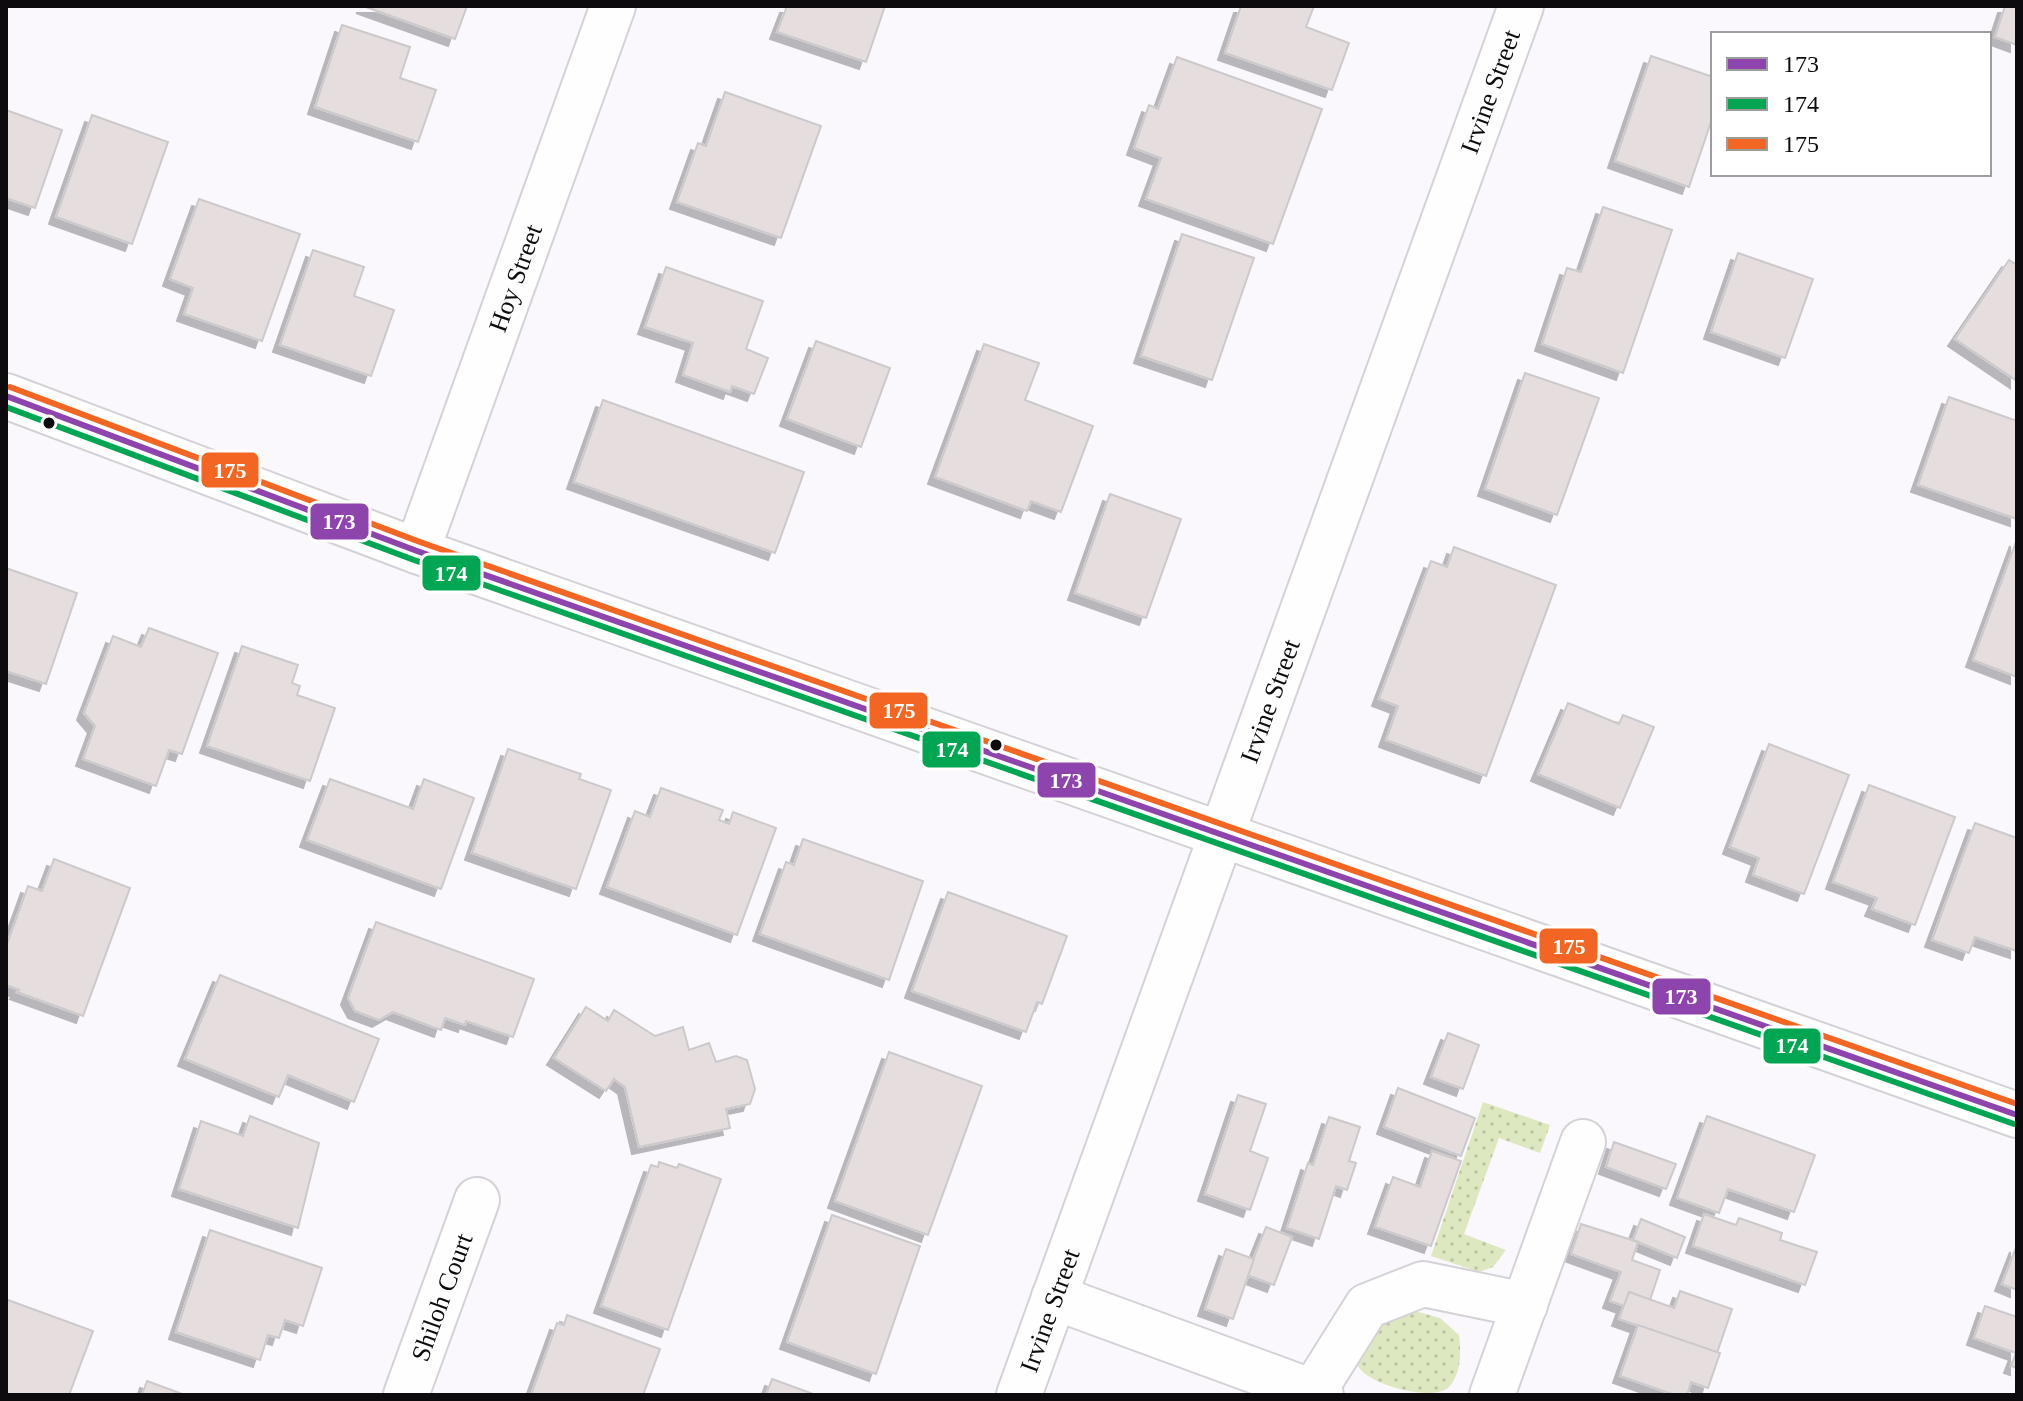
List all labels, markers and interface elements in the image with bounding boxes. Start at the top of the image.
street label: Irvine Street [1454,25,1526,157]
legend [1711,32,1991,176]
text: 173 [1783,51,1819,77]
text: 174 [1783,91,1819,117]
text: 175 [1783,131,1819,157]
street label: Hoy Street [483,220,548,336]
unlabelled marker [41,415,57,431]
line badge: 175 [200,451,260,489]
text: 175 [214,458,247,483]
line badge: 173 [309,502,370,541]
text: 173 [323,509,356,534]
line badge: 174 [421,554,482,592]
text: 174 [435,561,468,586]
street label: Irvine Street [1234,634,1306,767]
line badge: 175 [868,691,929,730]
text: 175 [883,698,916,723]
line badge: 174 [921,730,982,769]
text: 174 [936,737,969,762]
unlabelled marker [988,737,1004,753]
line badge: 173 [1036,761,1097,799]
text: 173 [1050,768,1083,793]
line badge: 175 [1538,927,1599,965]
text: 175 [1553,934,1586,959]
line badge: 173 [1651,977,1712,1016]
text: 173 [1665,984,1698,1009]
line badge: 174 [1762,1027,1822,1065]
text: 174 [1776,1033,1809,1058]
street label: Shiloh Court [405,1229,478,1365]
street label: Irvine Street [1014,1244,1085,1376]

